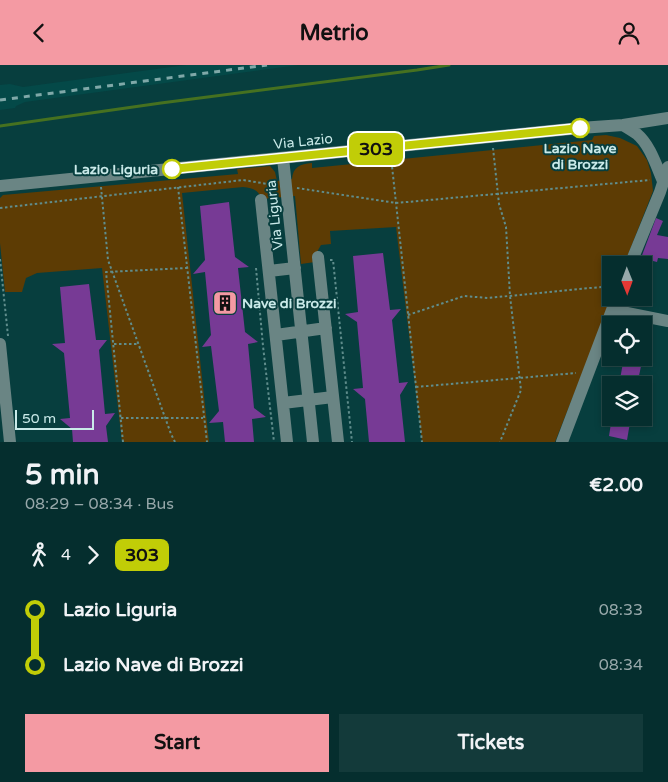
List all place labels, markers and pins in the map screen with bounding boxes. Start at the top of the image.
marker: Lazio Nave di Brozzi [570,118,590,138]
place label: Lazio Nave di Brozzi [544,140,616,173]
marker: Lazio Liguria [162,159,182,179]
place label: Lazio Liguria [74,161,158,178]
building icon: Nave di Brozzi [212,290,238,316]
place label: Nave di Brozzi [242,295,337,312]

